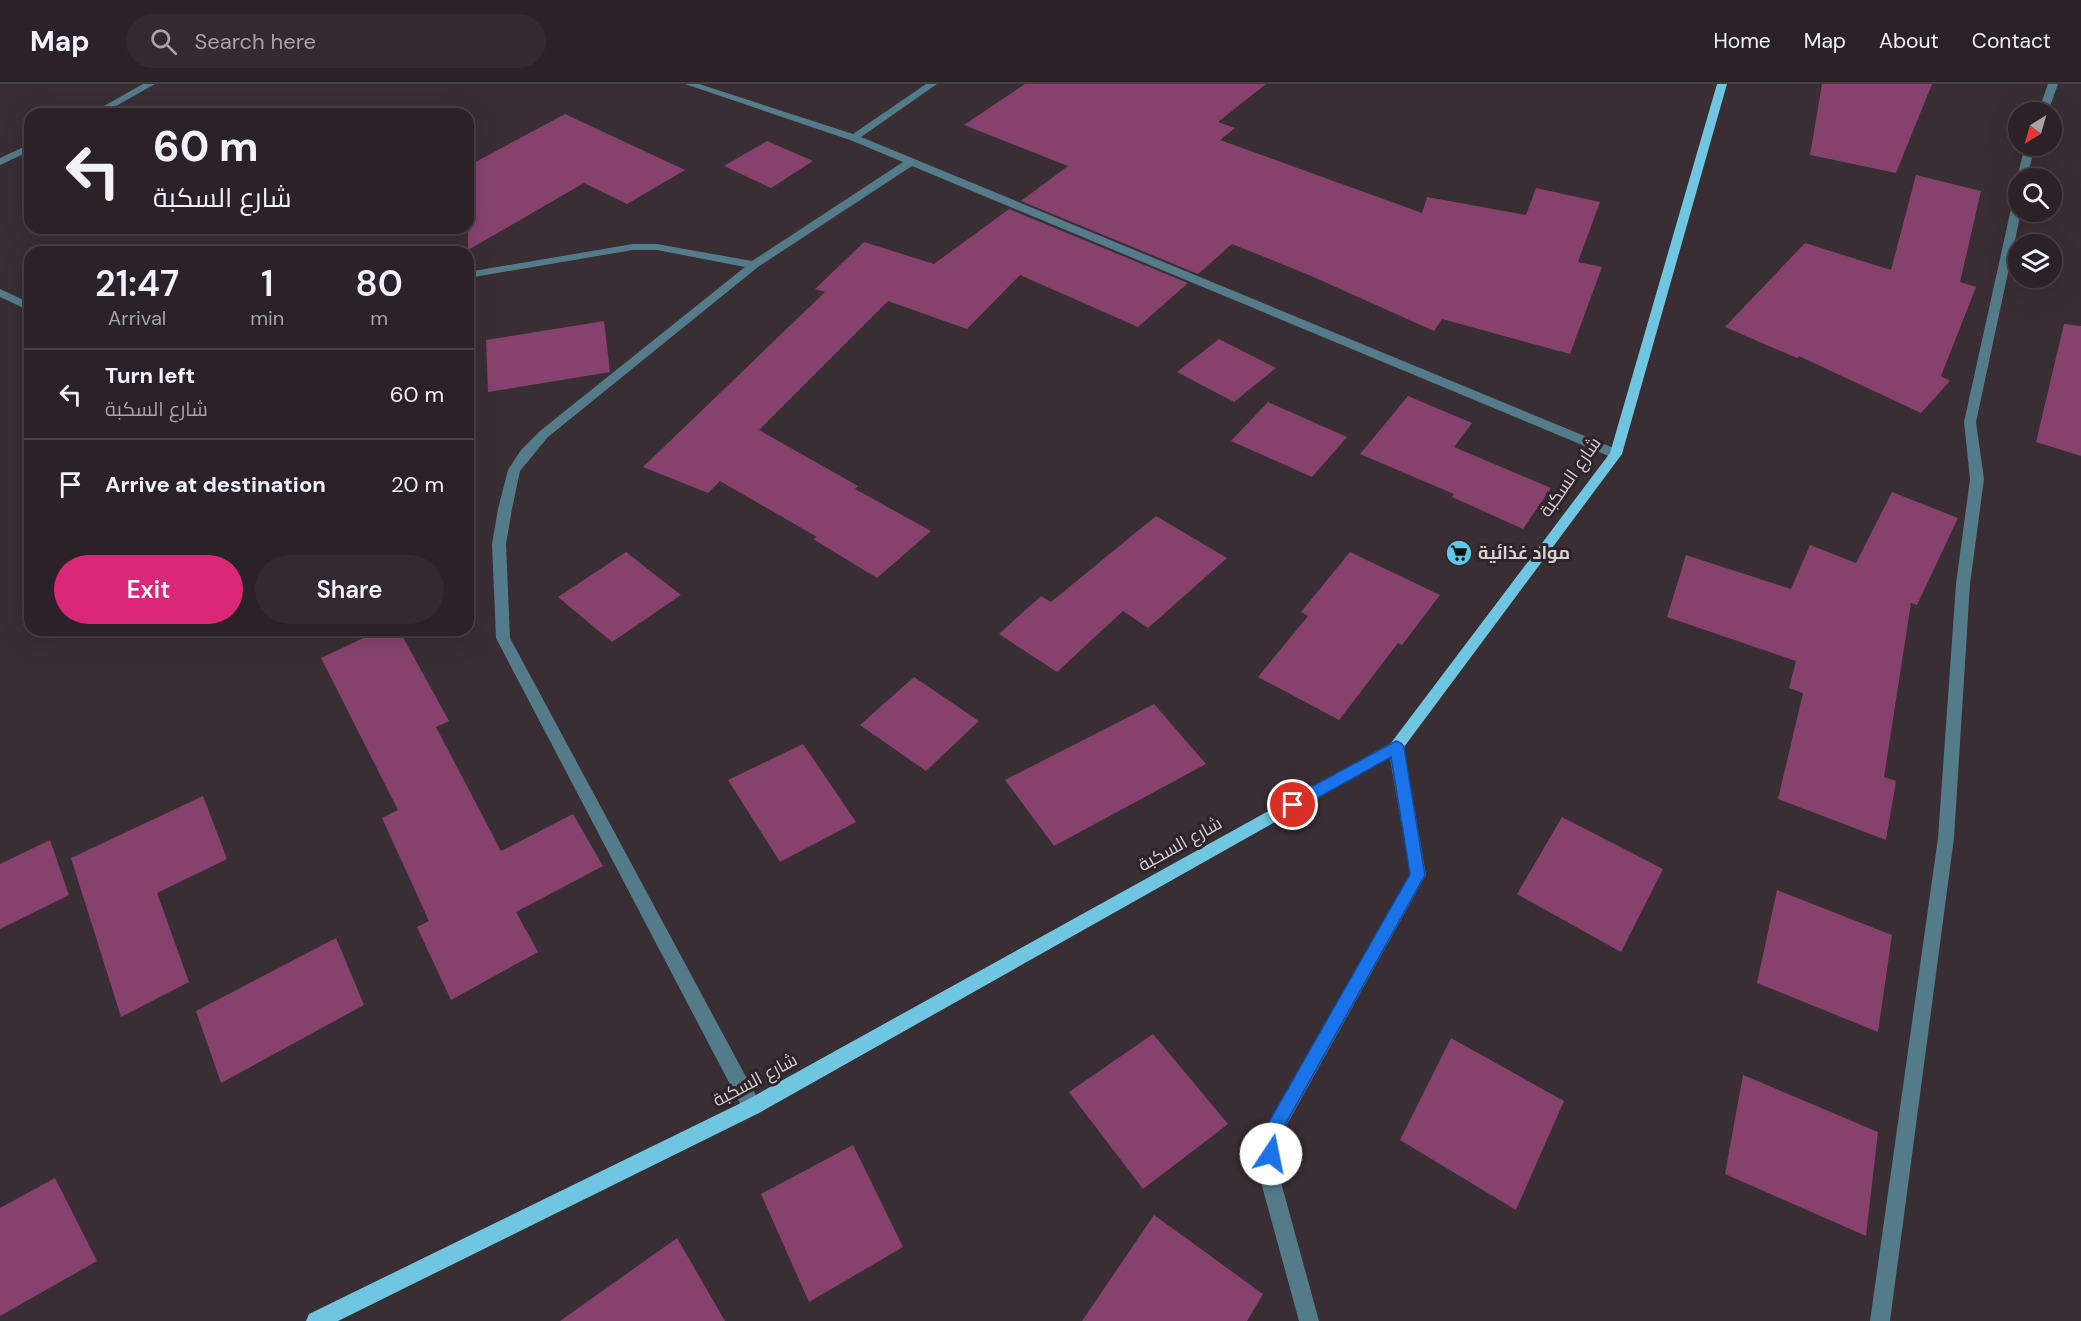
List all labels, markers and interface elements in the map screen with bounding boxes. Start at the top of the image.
search box [126,14,546,68]
text: Map [30,23,90,60]
icon: search [147,25,180,58]
text: Search here [195,27,316,56]
text: Home [1713,27,1771,55]
text: Map [1804,27,1846,55]
text: About [1879,27,1939,55]
text: Contact [1972,27,2051,55]
north arrow [2008,102,2062,156]
map controls [2008,102,2062,288]
text: 60 m [153,119,259,174]
icon: left [54,132,132,210]
button: search [2008,168,2062,222]
text: شارع السكبة [153,180,292,215]
button: layers [2008,234,2062,288]
text: 21:47 [95,260,179,307]
text: 1 [261,260,274,307]
text: 80 [355,260,403,307]
text: Arrival [108,305,166,331]
text: min [250,305,284,331]
text: m [370,305,388,331]
text: Turn left [105,361,195,390]
icon: left [54,378,87,411]
text: 60 m [390,380,444,409]
text: شارع السكبة [105,396,208,422]
street label: شارع السكبة [1534,432,1606,522]
icon: arrive [54,468,87,501]
text: Arrive at destination [105,470,326,499]
text: 20 m [391,470,444,499]
supermarket icon: مواد غذائية [1444,538,1474,568]
place label: مواد غذائية [1478,541,1570,565]
button: Exit [54,555,243,624]
button: Share [255,555,444,624]
pin [1267,779,1318,830]
icon: arrive [1276,788,1309,821]
street label: شارع السكبة [1134,811,1226,877]
street label: شارع السكبة [709,1048,801,1112]
position arrow [1239,1122,1303,1186]

